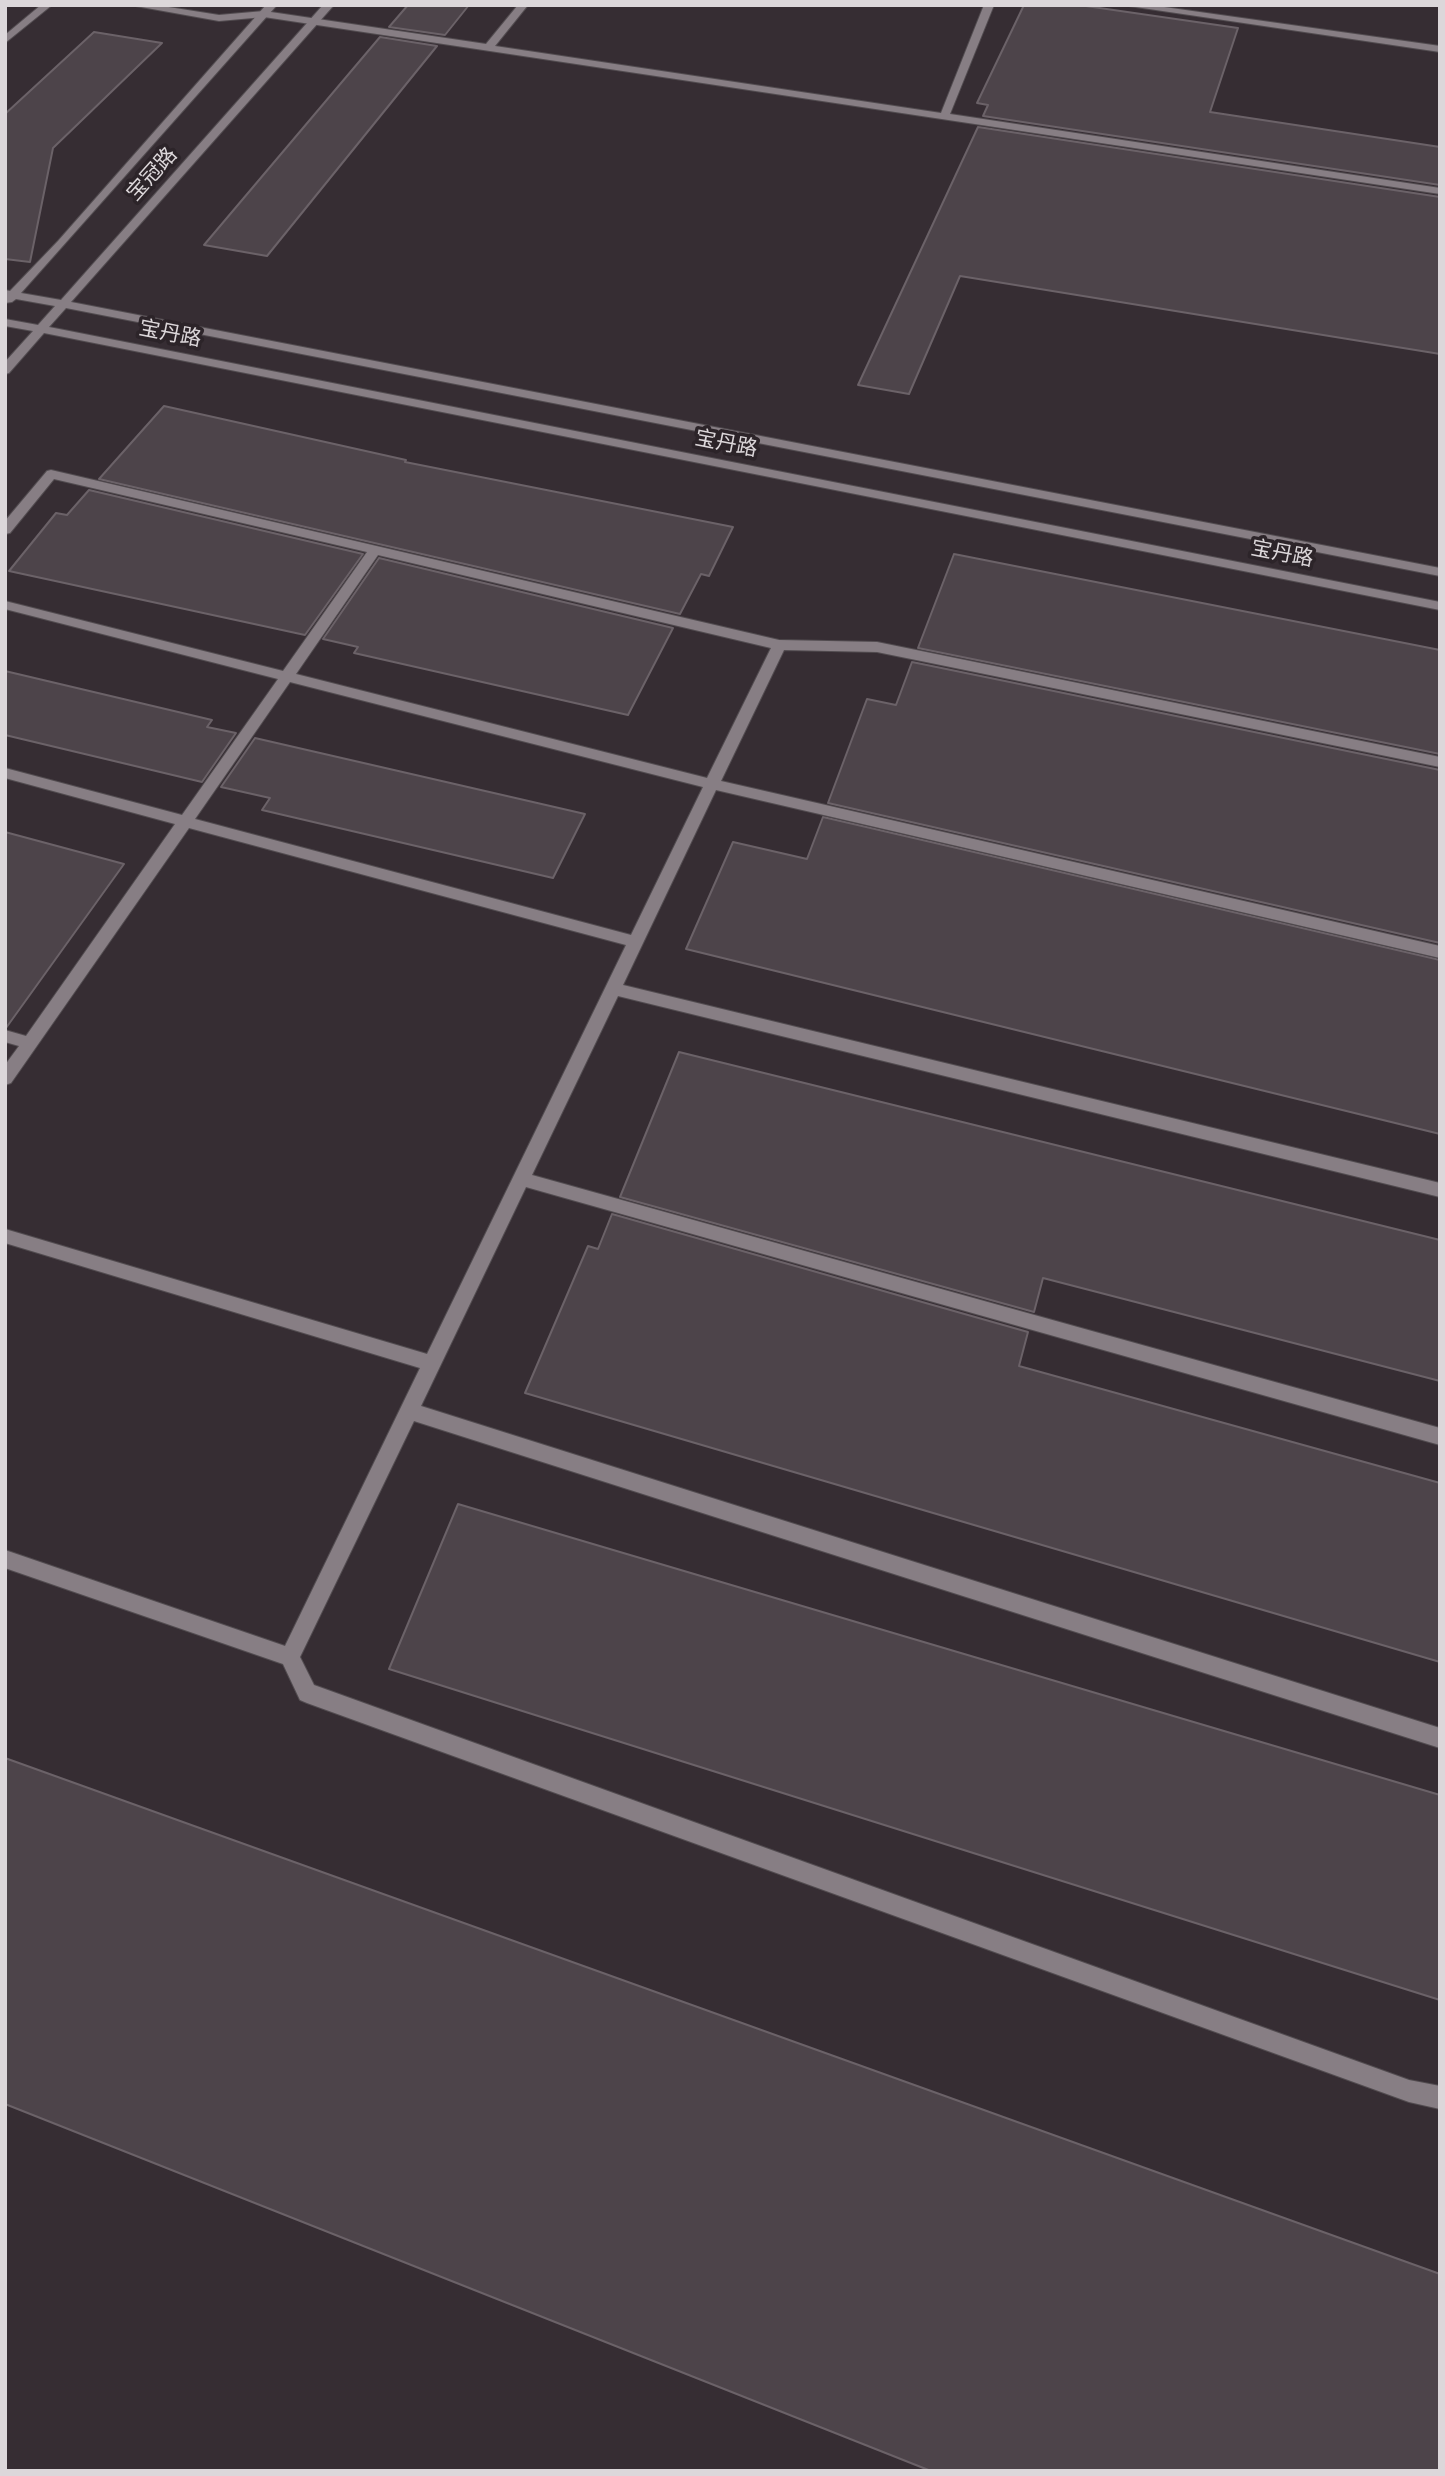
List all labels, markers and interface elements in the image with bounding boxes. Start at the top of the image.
street label: 宝冠路 [123,143,183,207]
street label: 宝丹路 [137,317,203,353]
street label: 宝丹路 [693,427,759,463]
street label: 宝丹路 [1249,537,1315,573]

